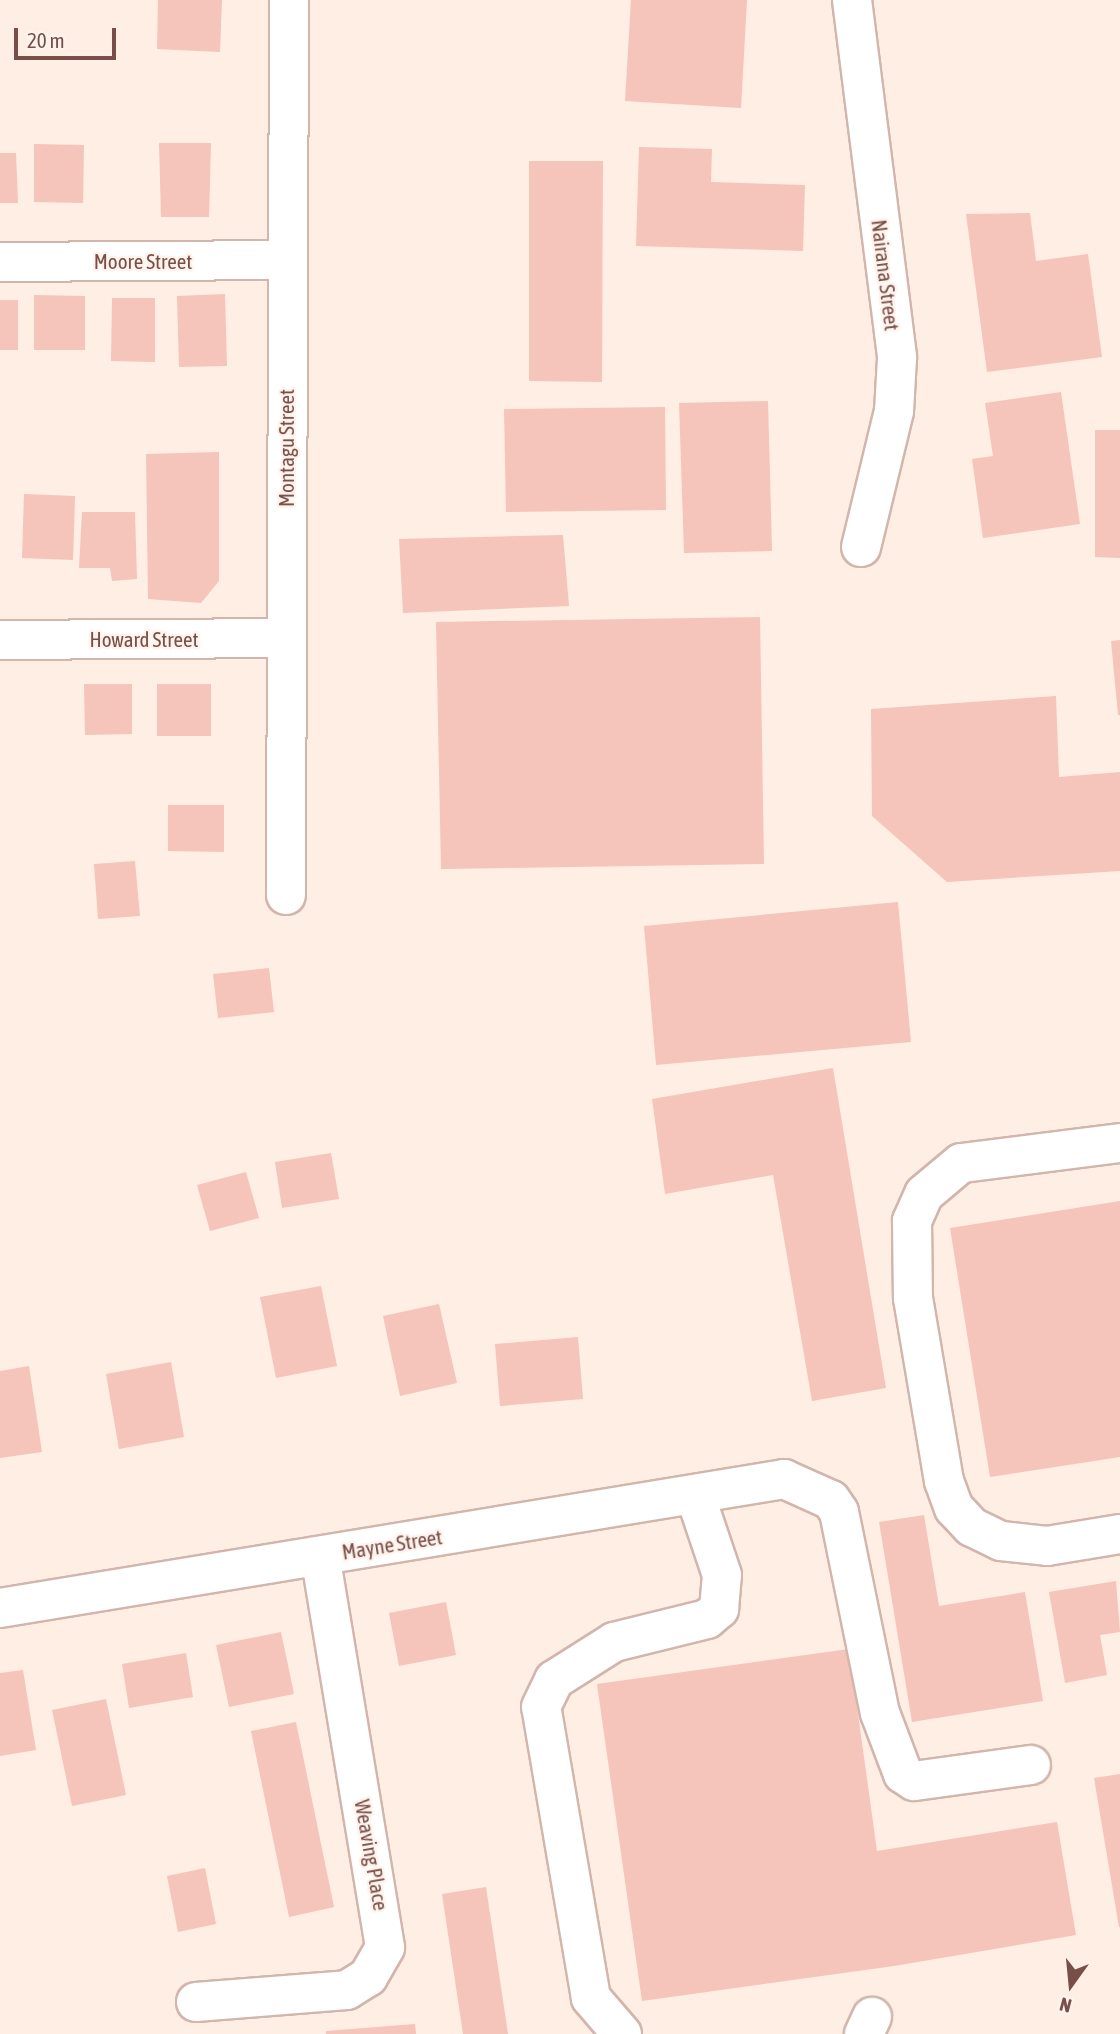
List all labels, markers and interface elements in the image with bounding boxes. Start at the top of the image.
scale bar [18,14,119,58]
text: 20 m [27,28,65,52]
street label: Nairana Street [867,218,905,332]
street label: Moore Street [94,248,192,274]
street label: Montagu Street [273,389,299,507]
street label: Howard Street [89,626,199,652]
street label: Mayne Street [340,1524,444,1564]
street label: Weaving Place [350,1797,394,1913]
north arrow [1036,1950,1106,2020]
text: N [1057,1993,1074,2017]

